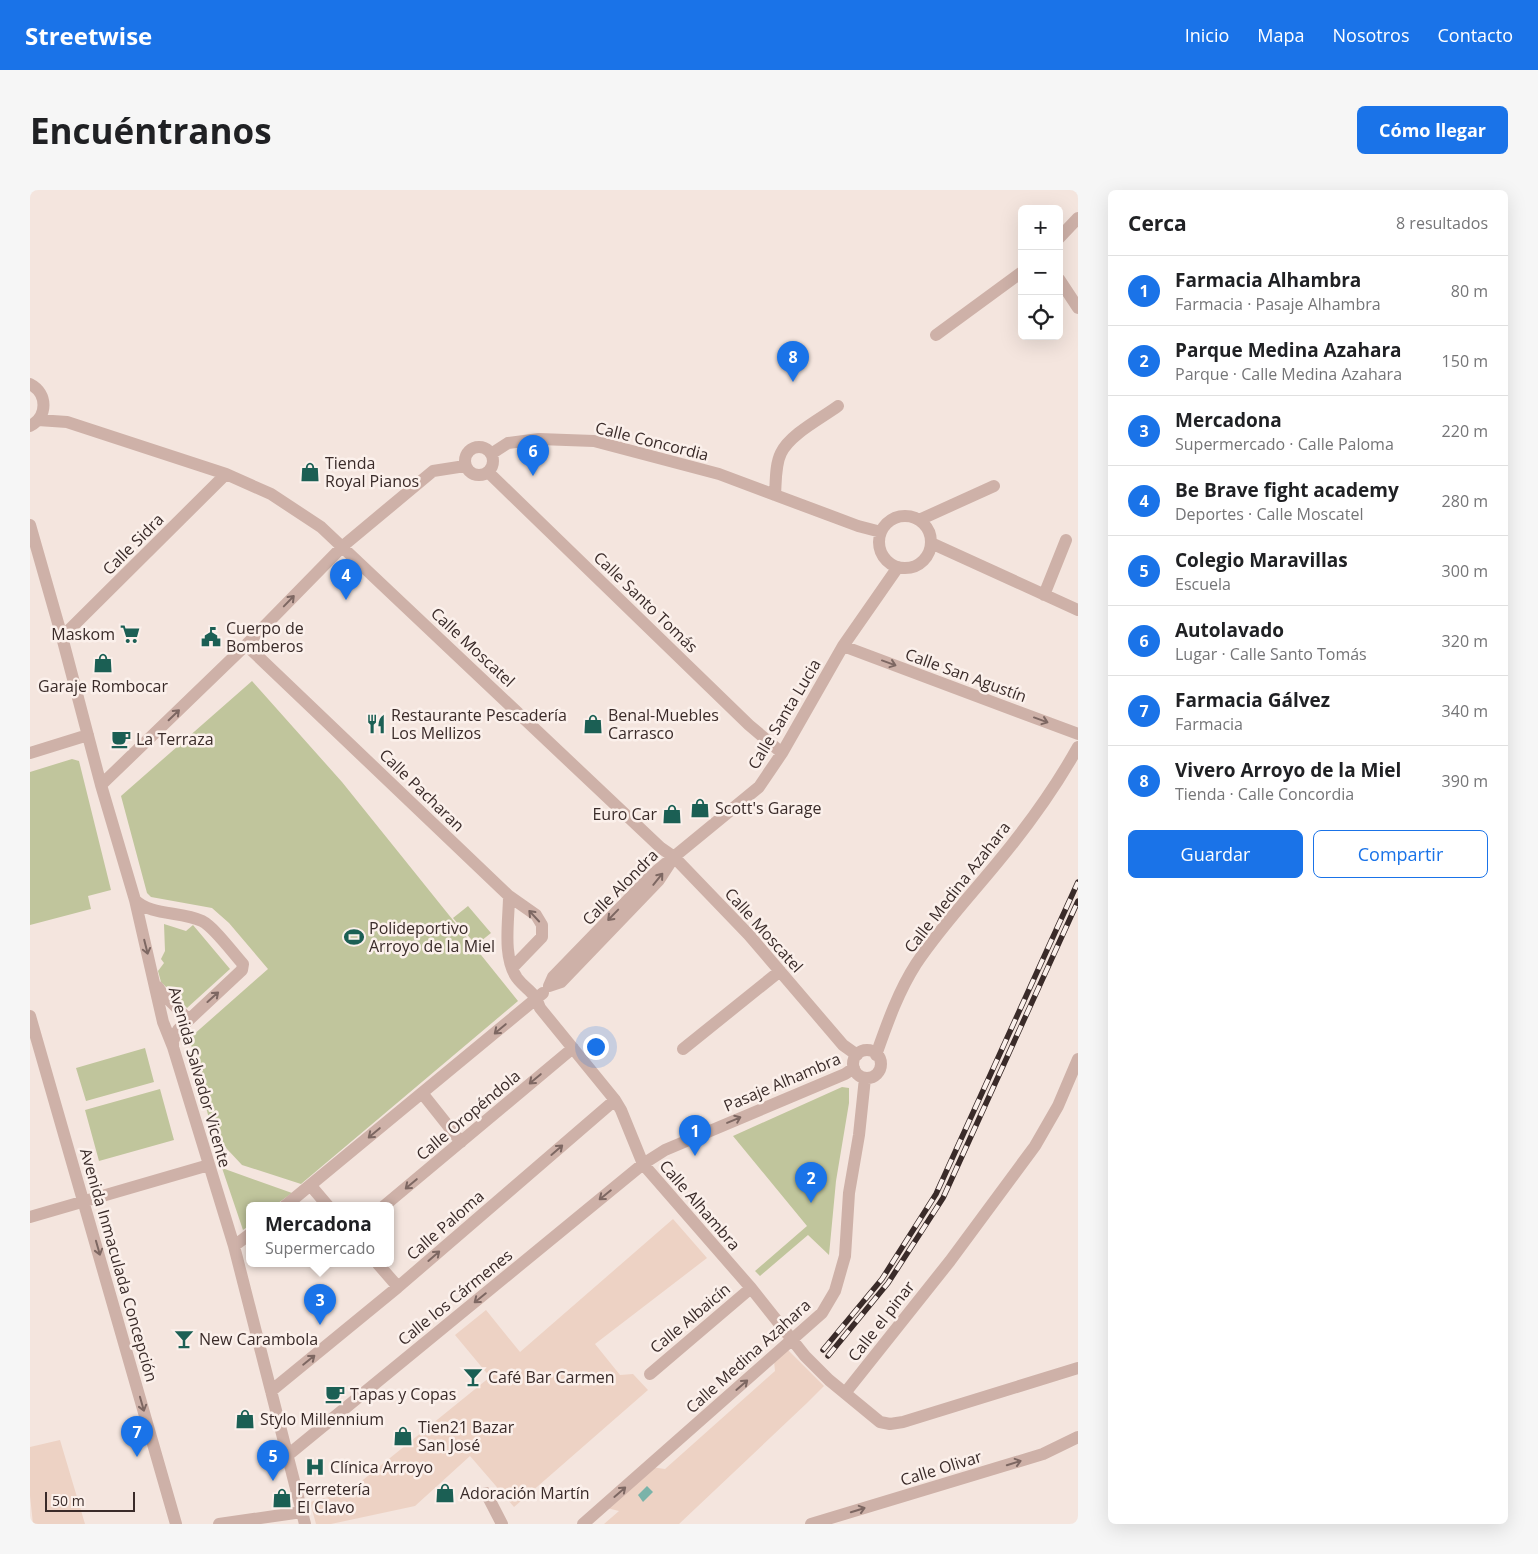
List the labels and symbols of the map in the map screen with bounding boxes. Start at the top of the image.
pin: 8 [777,341,809,382]
street label: Calle Concordia [593,416,711,466]
pin: 6 [517,435,549,476]
place label: Tienda Royal Pianos [325,452,419,492]
shop icon: Tienda Royal Pianos [299,461,321,483]
street label: Calle Sidra [98,509,168,579]
street label: Calle Santo Tomás [589,547,703,657]
pin: 4 [330,559,362,600]
one-way arrow [283,595,296,607]
street label: Calle Moscatel [426,602,520,692]
place label: Cuerpo de Bomberos [226,617,304,657]
place label: Maskom [51,623,115,645]
supermarket icon: Maskom [119,623,141,645]
public building icon: Cuerpo de Bomberos [200,626,222,648]
street label: Calle San Agustín [902,643,1030,707]
shop icon: Garaje Rombocar [92,652,114,674]
street label: Calle Santa Lucia [742,655,826,773]
one-way arrow [881,659,896,668]
place label: Garaje Rombocar [38,675,168,697]
place label: Restaurante Pescadería Los Mellizos [391,704,567,744]
place label: Benal-Muebles Carrasco [608,704,719,744]
one-way arrow [168,709,180,721]
restaurant icon: Restaurante Pescadería Los Mellizos [365,713,387,735]
shop icon: Benal-Muebles Carrasco [582,713,604,735]
one-way arrow [1033,716,1048,725]
cafe icon: La Terraza [110,728,132,750]
place label: La Terraza [136,728,214,750]
street label: Calle Pacharan [375,744,469,836]
shop icon: Scott's Garage [689,797,711,819]
place label: Scott's Garage [715,797,821,819]
place label: Euro Car [592,803,657,825]
shop icon: Euro Car [661,803,683,825]
street label: Calle Medina Azahara [899,817,1015,957]
street label: Calle Alondra [577,844,663,930]
one-way arrow [652,873,663,886]
street label: Calle Moscatel [720,883,808,977]
one-way arrow [607,909,620,921]
one-way arrow [529,910,541,923]
place label: Polideportivo Arroyo de la Miel [369,917,495,957]
sports icon: Polideportivo Arroyo de la Miel [343,926,365,948]
one-way arrow [142,938,151,954]
street label: Avenida Salvador Vicente [164,984,236,1170]
one-way arrow [206,991,219,1003]
one-way arrow [493,1023,506,1035]
your location [583,1034,609,1060]
street label: Pasaje Alhambra [720,1047,844,1117]
street label: Calle Oropéndola [411,1065,525,1165]
one-way arrow [529,1074,542,1085]
pin: 1 [679,1115,711,1156]
one-way arrow [726,1115,741,1125]
one-way arrow [368,1127,381,1138]
one-way arrow [550,1144,563,1155]
street label: Avenida Inmaculada Concepción [75,1146,163,1384]
street label: Calle Alhambra [655,1155,745,1255]
pin: 2 [795,1162,827,1203]
one-way arrow [405,1178,418,1189]
street label: Calle Paloma [402,1185,488,1265]
one-way arrow [599,1189,612,1200]
one-way arrow [93,1239,103,1255]
street label: Calle los Cármenes [393,1244,517,1350]
one-way arrow [427,1250,440,1262]
street label: Calle el pinar [843,1276,920,1366]
street label: Calle Albaicín [645,1278,735,1358]
pin: 3 [304,1284,336,1325]
one-way arrow [473,1292,486,1303]
street label: Calle Medina Azahara [681,1294,815,1418]
bar icon: New Carambola [173,1328,195,1350]
place label: New Carambola [199,1328,318,1350]
one-way arrow [302,1354,315,1365]
bar icon: Café Bar Carmen [462,1366,484,1388]
place label: Café Bar Carmen [488,1366,615,1388]
one-way arrow [736,1379,749,1390]
cafe icon: Tapas y Copas [324,1383,346,1405]
place label: Tapas y Copas [350,1383,456,1405]
one-way arrow [138,1395,148,1411]
shop icon: Stylo Millennium [234,1408,256,1430]
place label: Stylo Millennium [260,1408,384,1430]
pin: 7 [121,1416,153,1457]
place label: Tien21 Bazar San José [418,1416,515,1456]
shop icon: Tien21 Bazar San José [392,1425,414,1447]
pin: 5 [257,1440,289,1481]
street label: Calle Olivar [898,1445,985,1491]
hospital icon: Clínica Arroyo [304,1456,326,1478]
place label: Clínica Arroyo [330,1456,433,1478]
one-way arrow [1005,1457,1021,1467]
place label: Ferretería El Clavo [297,1478,370,1518]
shop icon: Adoración Martín [434,1482,456,1504]
place label: Adoración Martín [460,1482,590,1504]
one-way arrow [614,1486,627,1498]
shop icon: Ferretería El Clavo [271,1487,293,1509]
scale bar [45,1489,135,1512]
one-way arrow [850,1504,866,1514]

